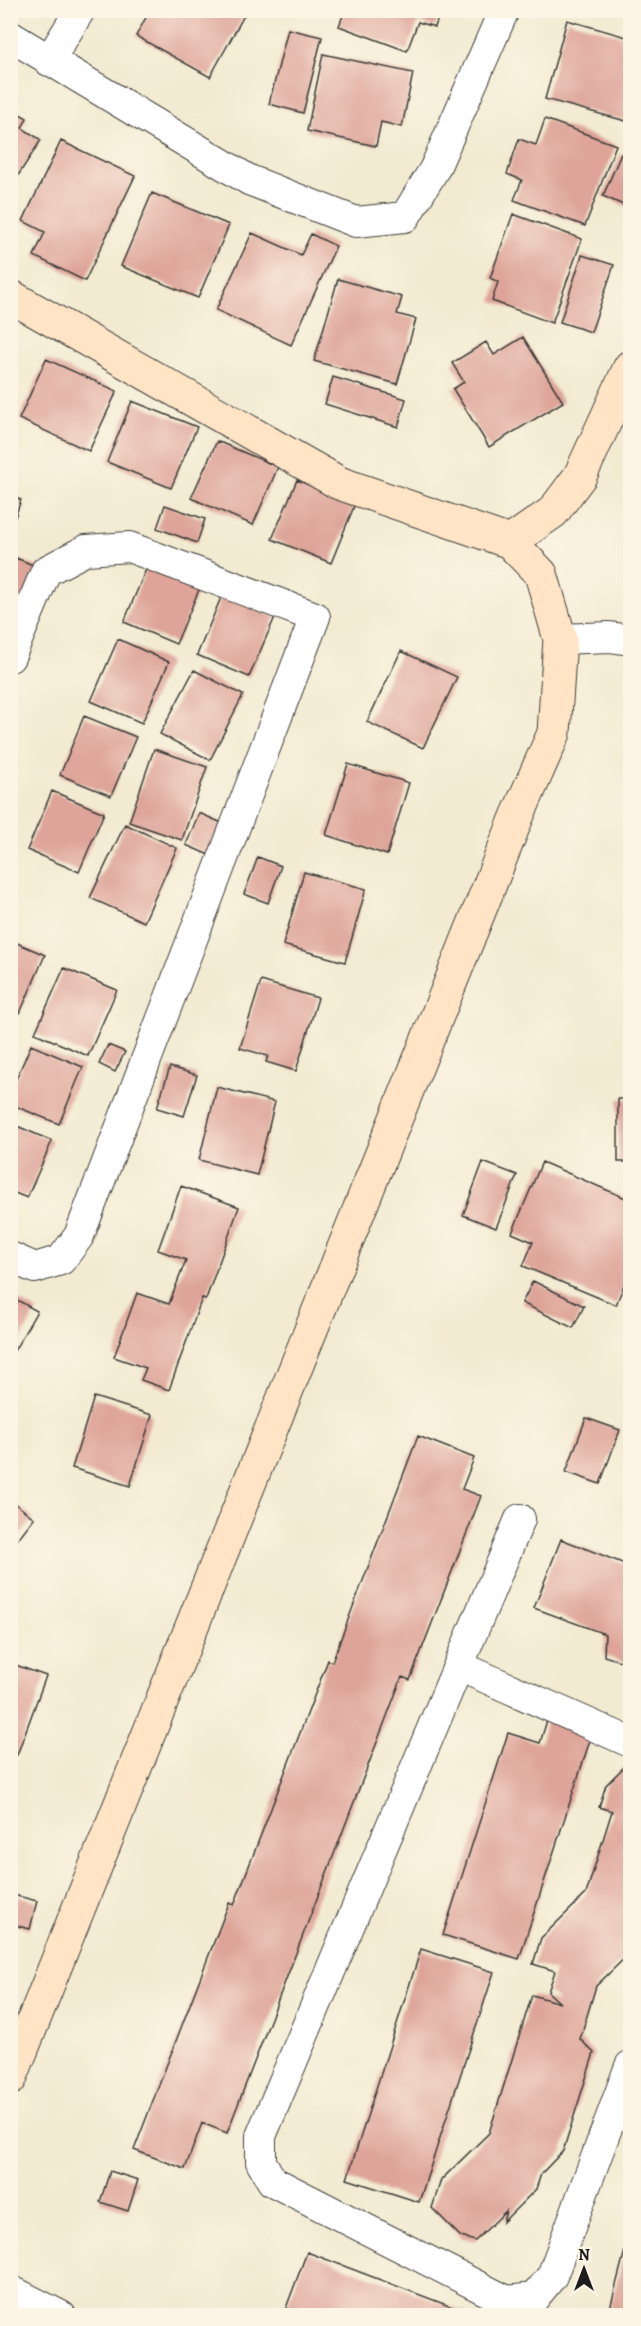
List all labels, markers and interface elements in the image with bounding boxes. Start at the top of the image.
north arrow [554,2239,614,2299]
text: N [578,2244,590,2266]

